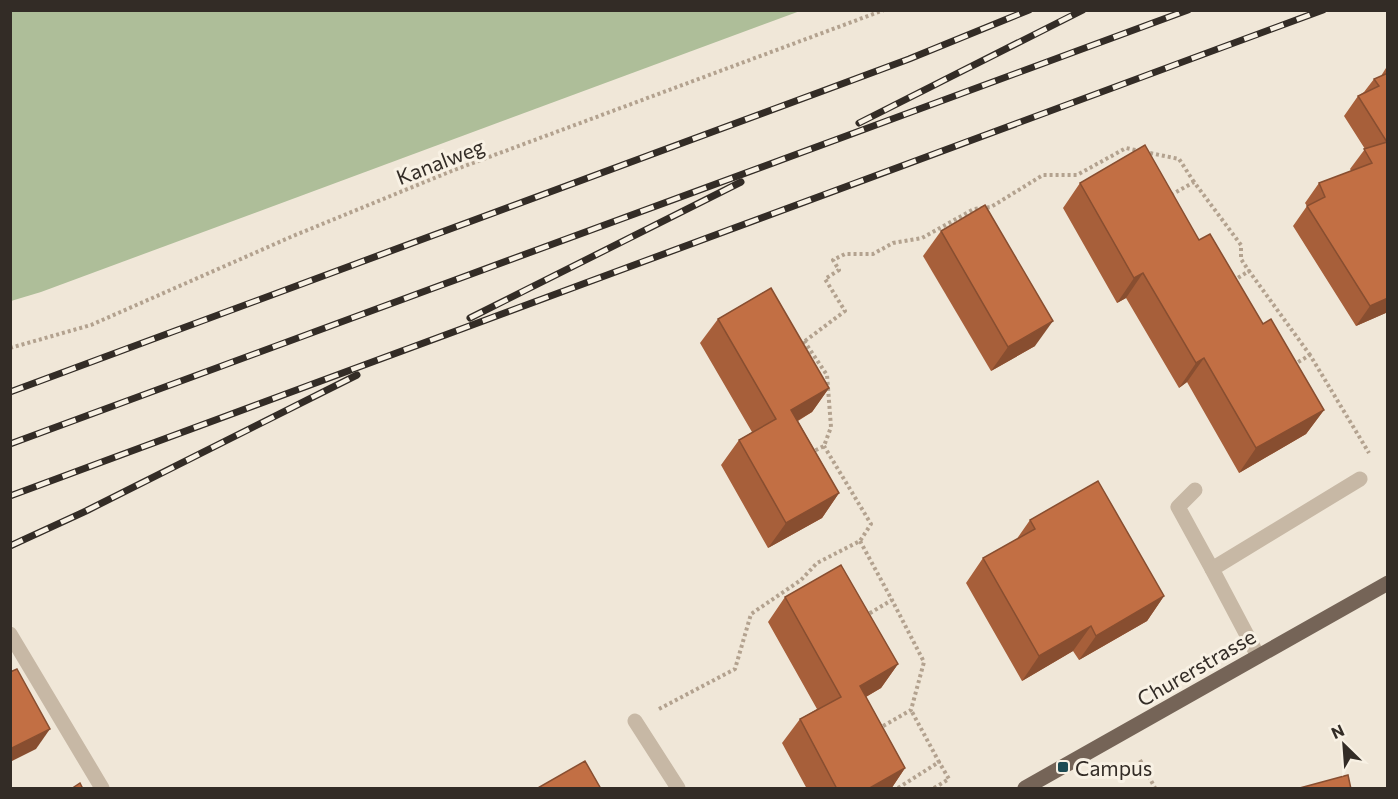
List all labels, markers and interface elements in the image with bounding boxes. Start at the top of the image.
street label: Kanalweg [392,133,488,189]
street label: Churerstrasse [1132,623,1260,711]
north arrow [1314,715,1374,775]
text: N [1328,720,1347,742]
place label: Campus [1075,755,1152,780]
marker: Campus [1056,760,1070,774]

